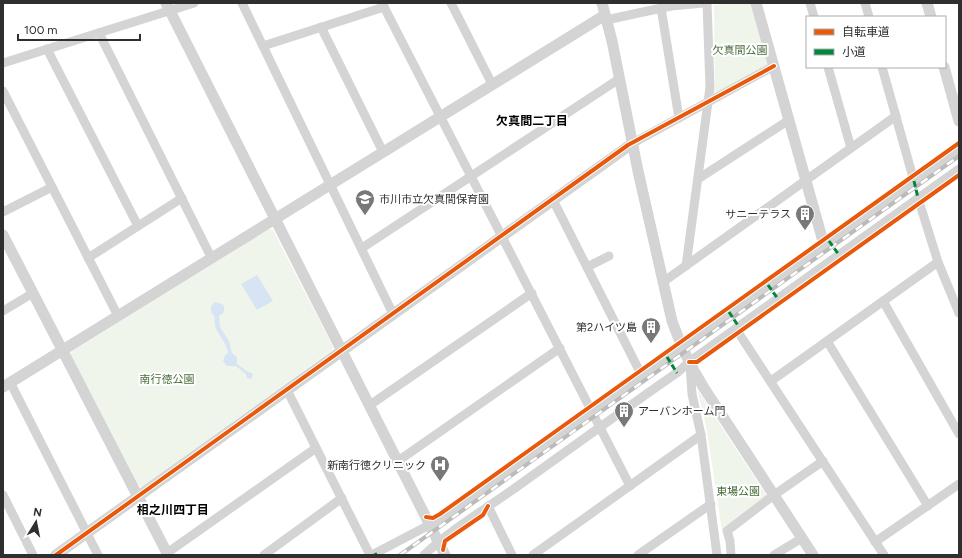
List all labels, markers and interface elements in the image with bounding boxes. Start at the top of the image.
scale bar [18,16,140,42]
legend [806,16,946,68]
text: 100 m [24,23,58,37]
text: 自転車道 [842,25,890,39]
park label: 欠真間公園 [713,44,768,57]
text: 小道 [842,45,866,59]
district label: 欠真間二丁目 [496,114,568,128]
school or university icon: 市川市立欠真間保育園 [354,188,376,216]
place label: 市川市立欠真間保育園 [379,193,489,206]
building icon: サニーテラス [794,203,816,231]
place label: サニーテラス [725,208,791,221]
building icon: 第2ハイツ島 [640,316,662,344]
place label: 第2ハイツ島 [576,321,637,334]
park label: 南行徳公園 [140,373,195,386]
building icon: アーバンホーム門 [613,400,635,428]
place label: アーバンホーム門 [638,405,725,418]
hospital icon: 新南行徳クリニック [429,454,451,482]
place label: 新南行徳クリニック [327,459,426,472]
park label: 東場公園 [716,485,760,498]
north arrow [16,502,56,542]
district label: 相之川四丁目 [137,503,209,517]
text: N [32,506,43,520]

